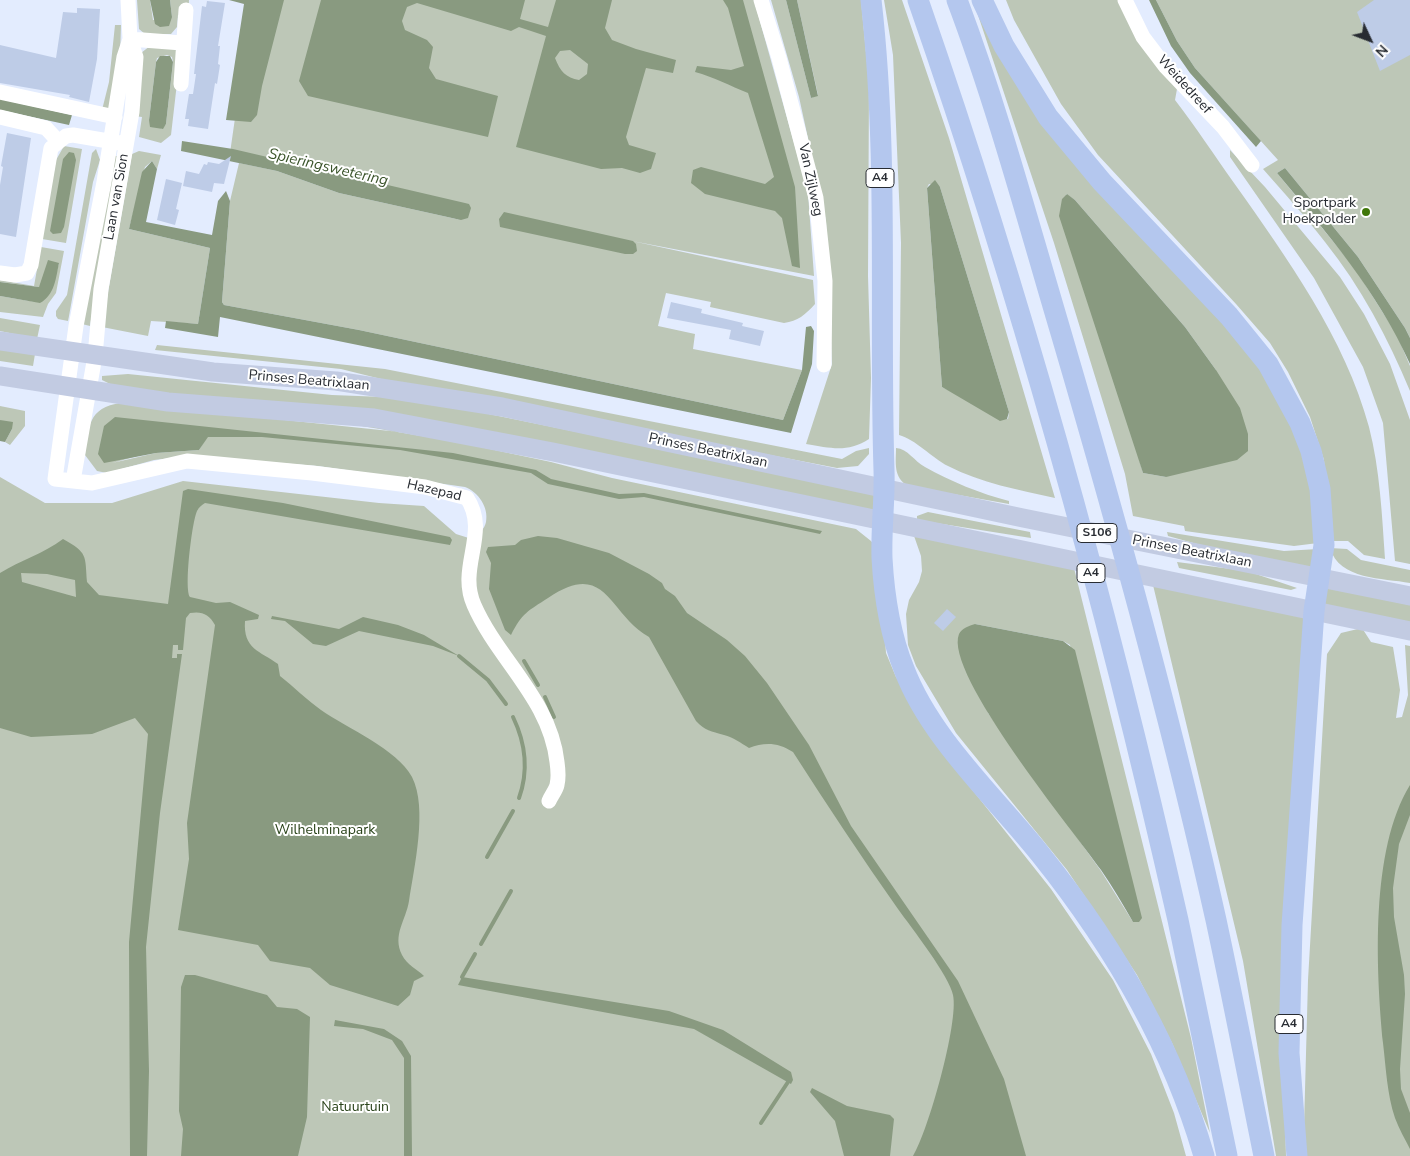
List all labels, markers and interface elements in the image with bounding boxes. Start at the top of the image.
north arrow [1345,15,1395,65]
text: N [1371,40,1392,61]
street label: Weidedreef [1153,52,1215,118]
street label: Van Zijlweg [794,142,826,218]
water label: Spieringswetering [266,145,390,191]
street label: Laan van Sion [101,152,133,242]
road number: A4 [866,168,894,188]
place label: Sportpark Hoekpolder [1282,196,1356,228]
marker: Sportpark Hoekpolder [1360,206,1372,218]
street label: Prinses Beatrixlaan [248,367,370,395]
street label: Prinses Beatrixlaan [647,430,769,472]
street label: Hazepad [405,477,463,505]
road number: S106 [1077,524,1117,542]
street label: Prinses Beatrixlaan [1131,532,1253,572]
road number: A4 [1077,564,1105,582]
park label: Wilhelminapark [275,823,375,839]
road number: A4 [1275,1014,1303,1034]
park label: Natuurtuin [321,1100,389,1116]

